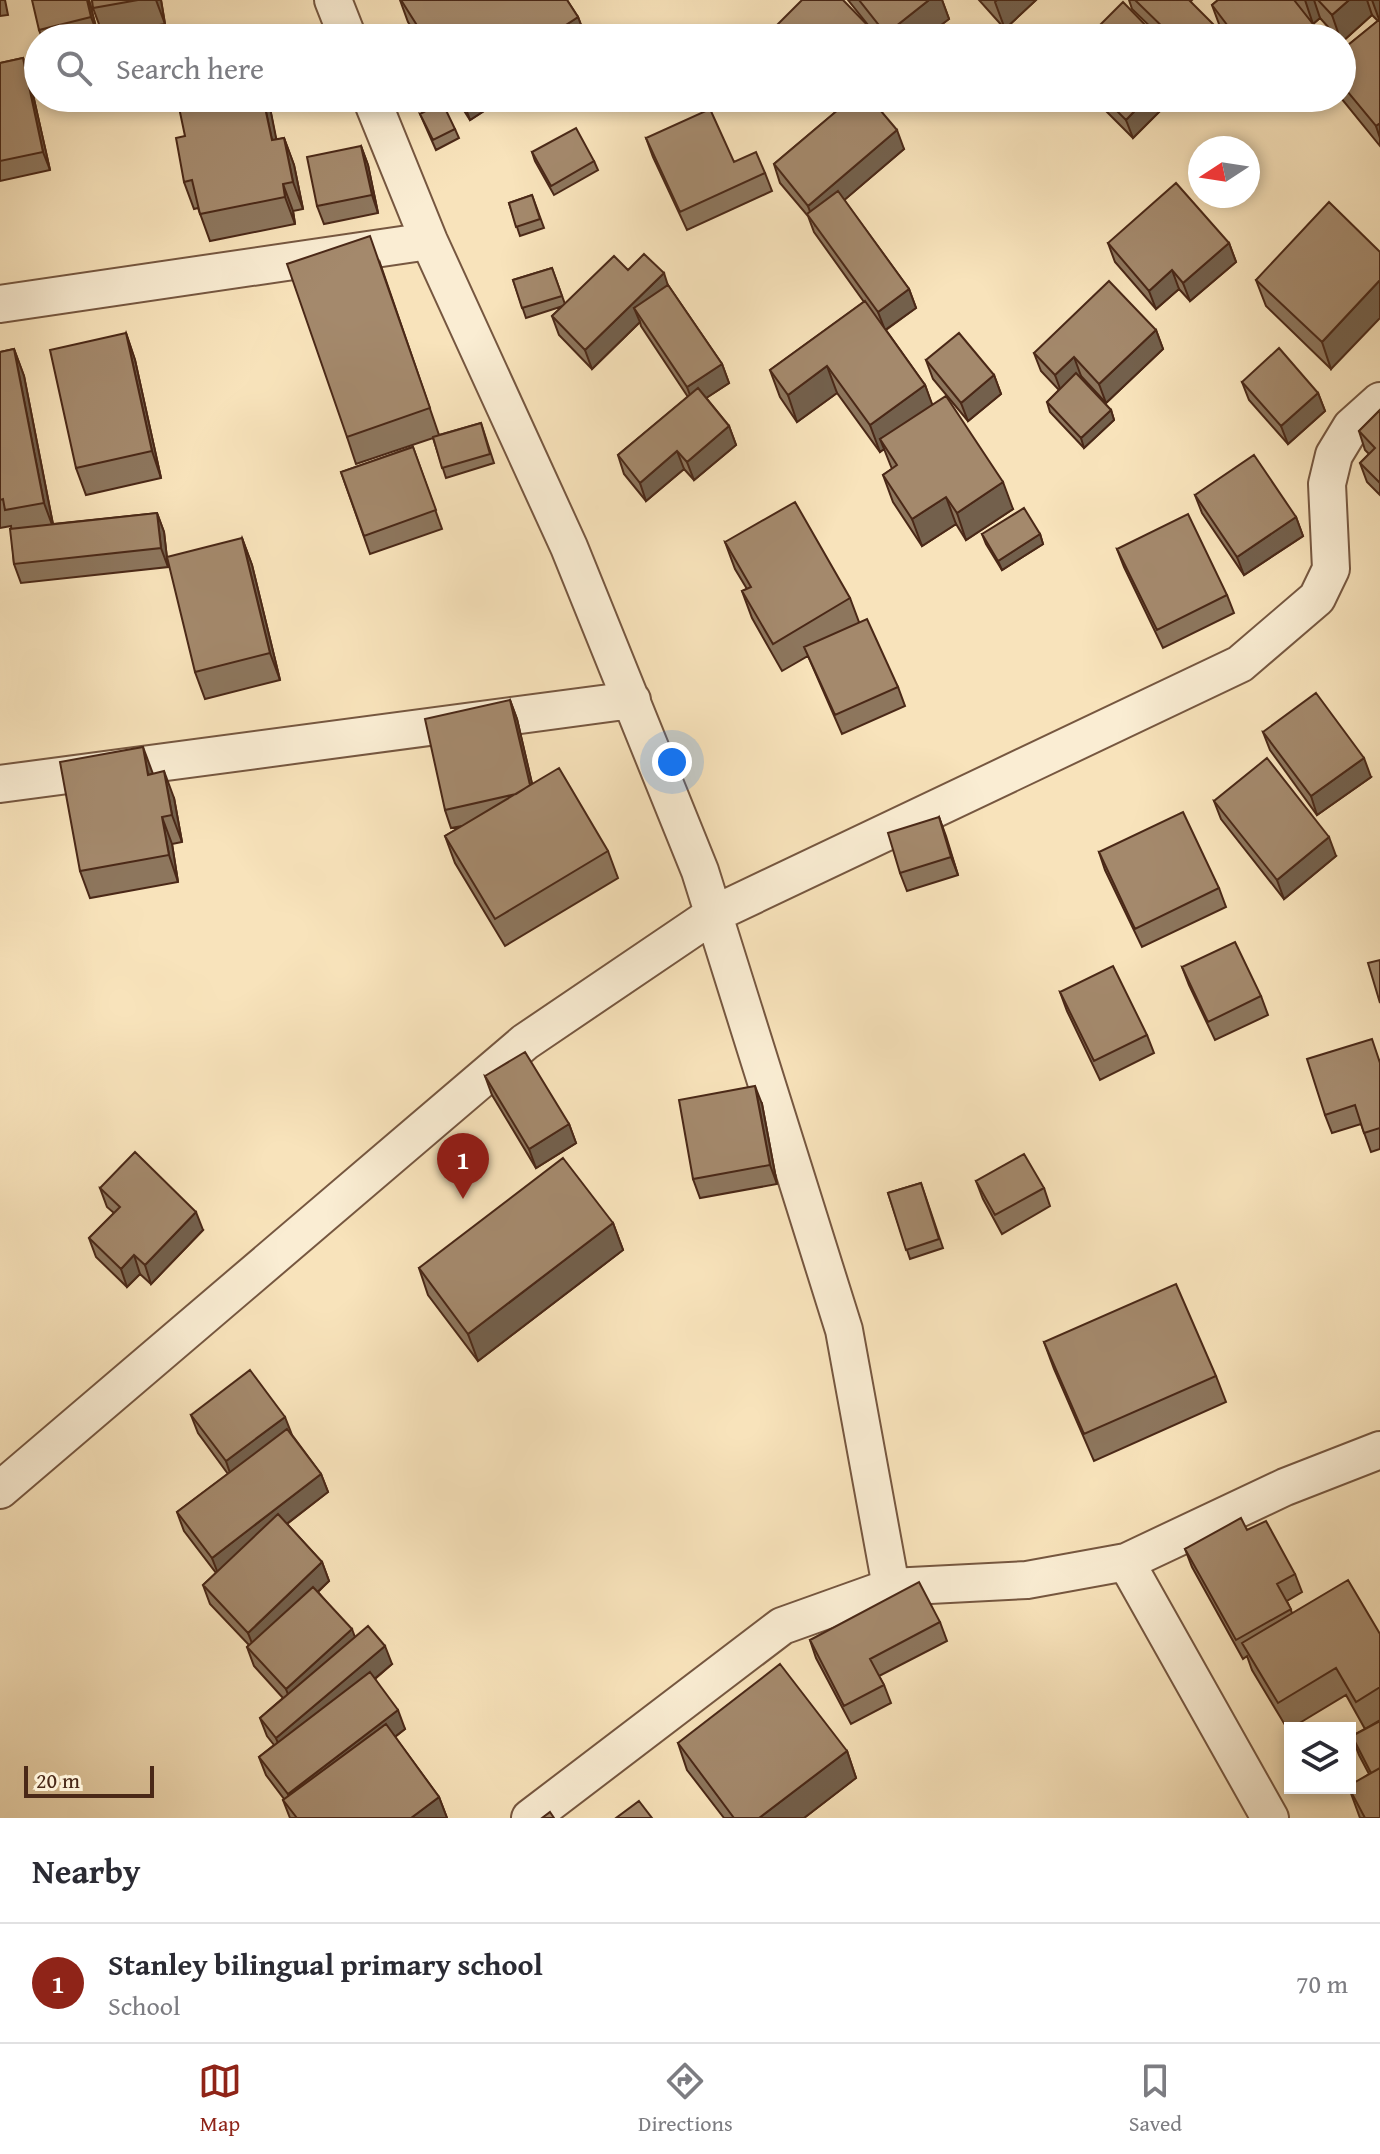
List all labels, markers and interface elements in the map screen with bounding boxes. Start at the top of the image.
search box [24,24,1356,112]
icon: search [52,46,96,90]
text: Search here [116,46,264,90]
north arrow [1188,136,1260,208]
your location [652,742,692,782]
pin: 1 [437,1133,489,1199]
map controls [1284,1722,1356,1794]
button: layers [1284,1722,1356,1794]
scale bar [24,1762,154,1798]
text: 20 m [36,1764,80,1796]
text: Nearby [32,1846,141,1895]
text: Stanley bilingual primary school [108,1942,543,1986]
text: 1 [51,1964,65,2003]
text: 70 m [1296,1964,1348,2003]
text: School [108,1986,180,2025]
tab: Map [198,2059,242,2139]
tab: Directions [638,2059,733,2139]
tab: Saved [1129,2059,1182,2139]

